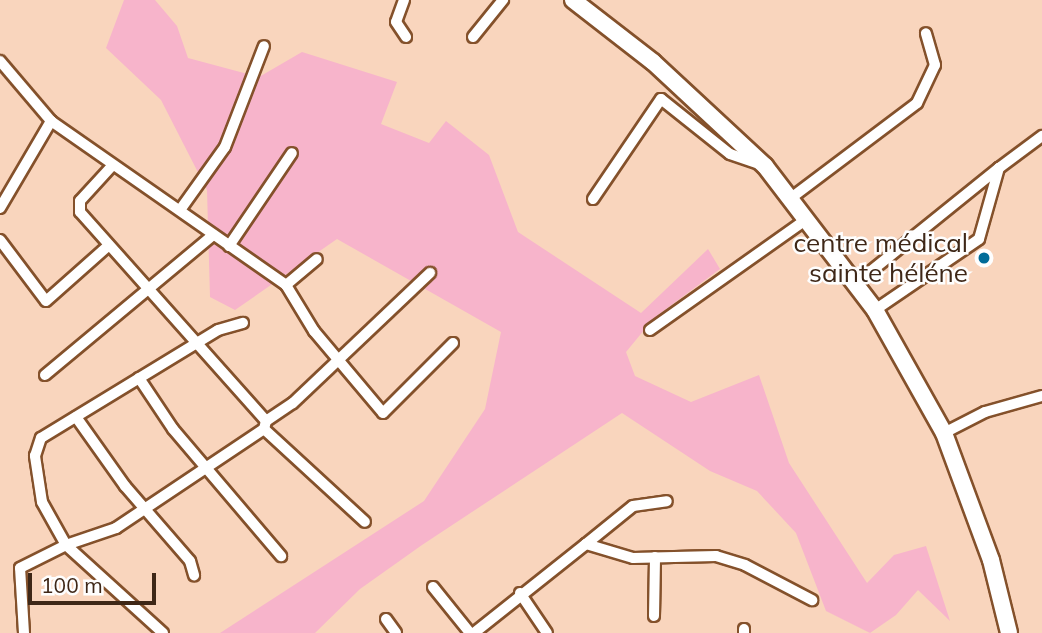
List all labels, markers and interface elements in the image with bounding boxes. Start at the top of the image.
place label: centre médical sainte héléne [793,227,968,288]
marker: centre médical sainte héléne [974,248,994,268]
scale bar [32,560,159,604]
text: 100 m [41,572,103,598]

